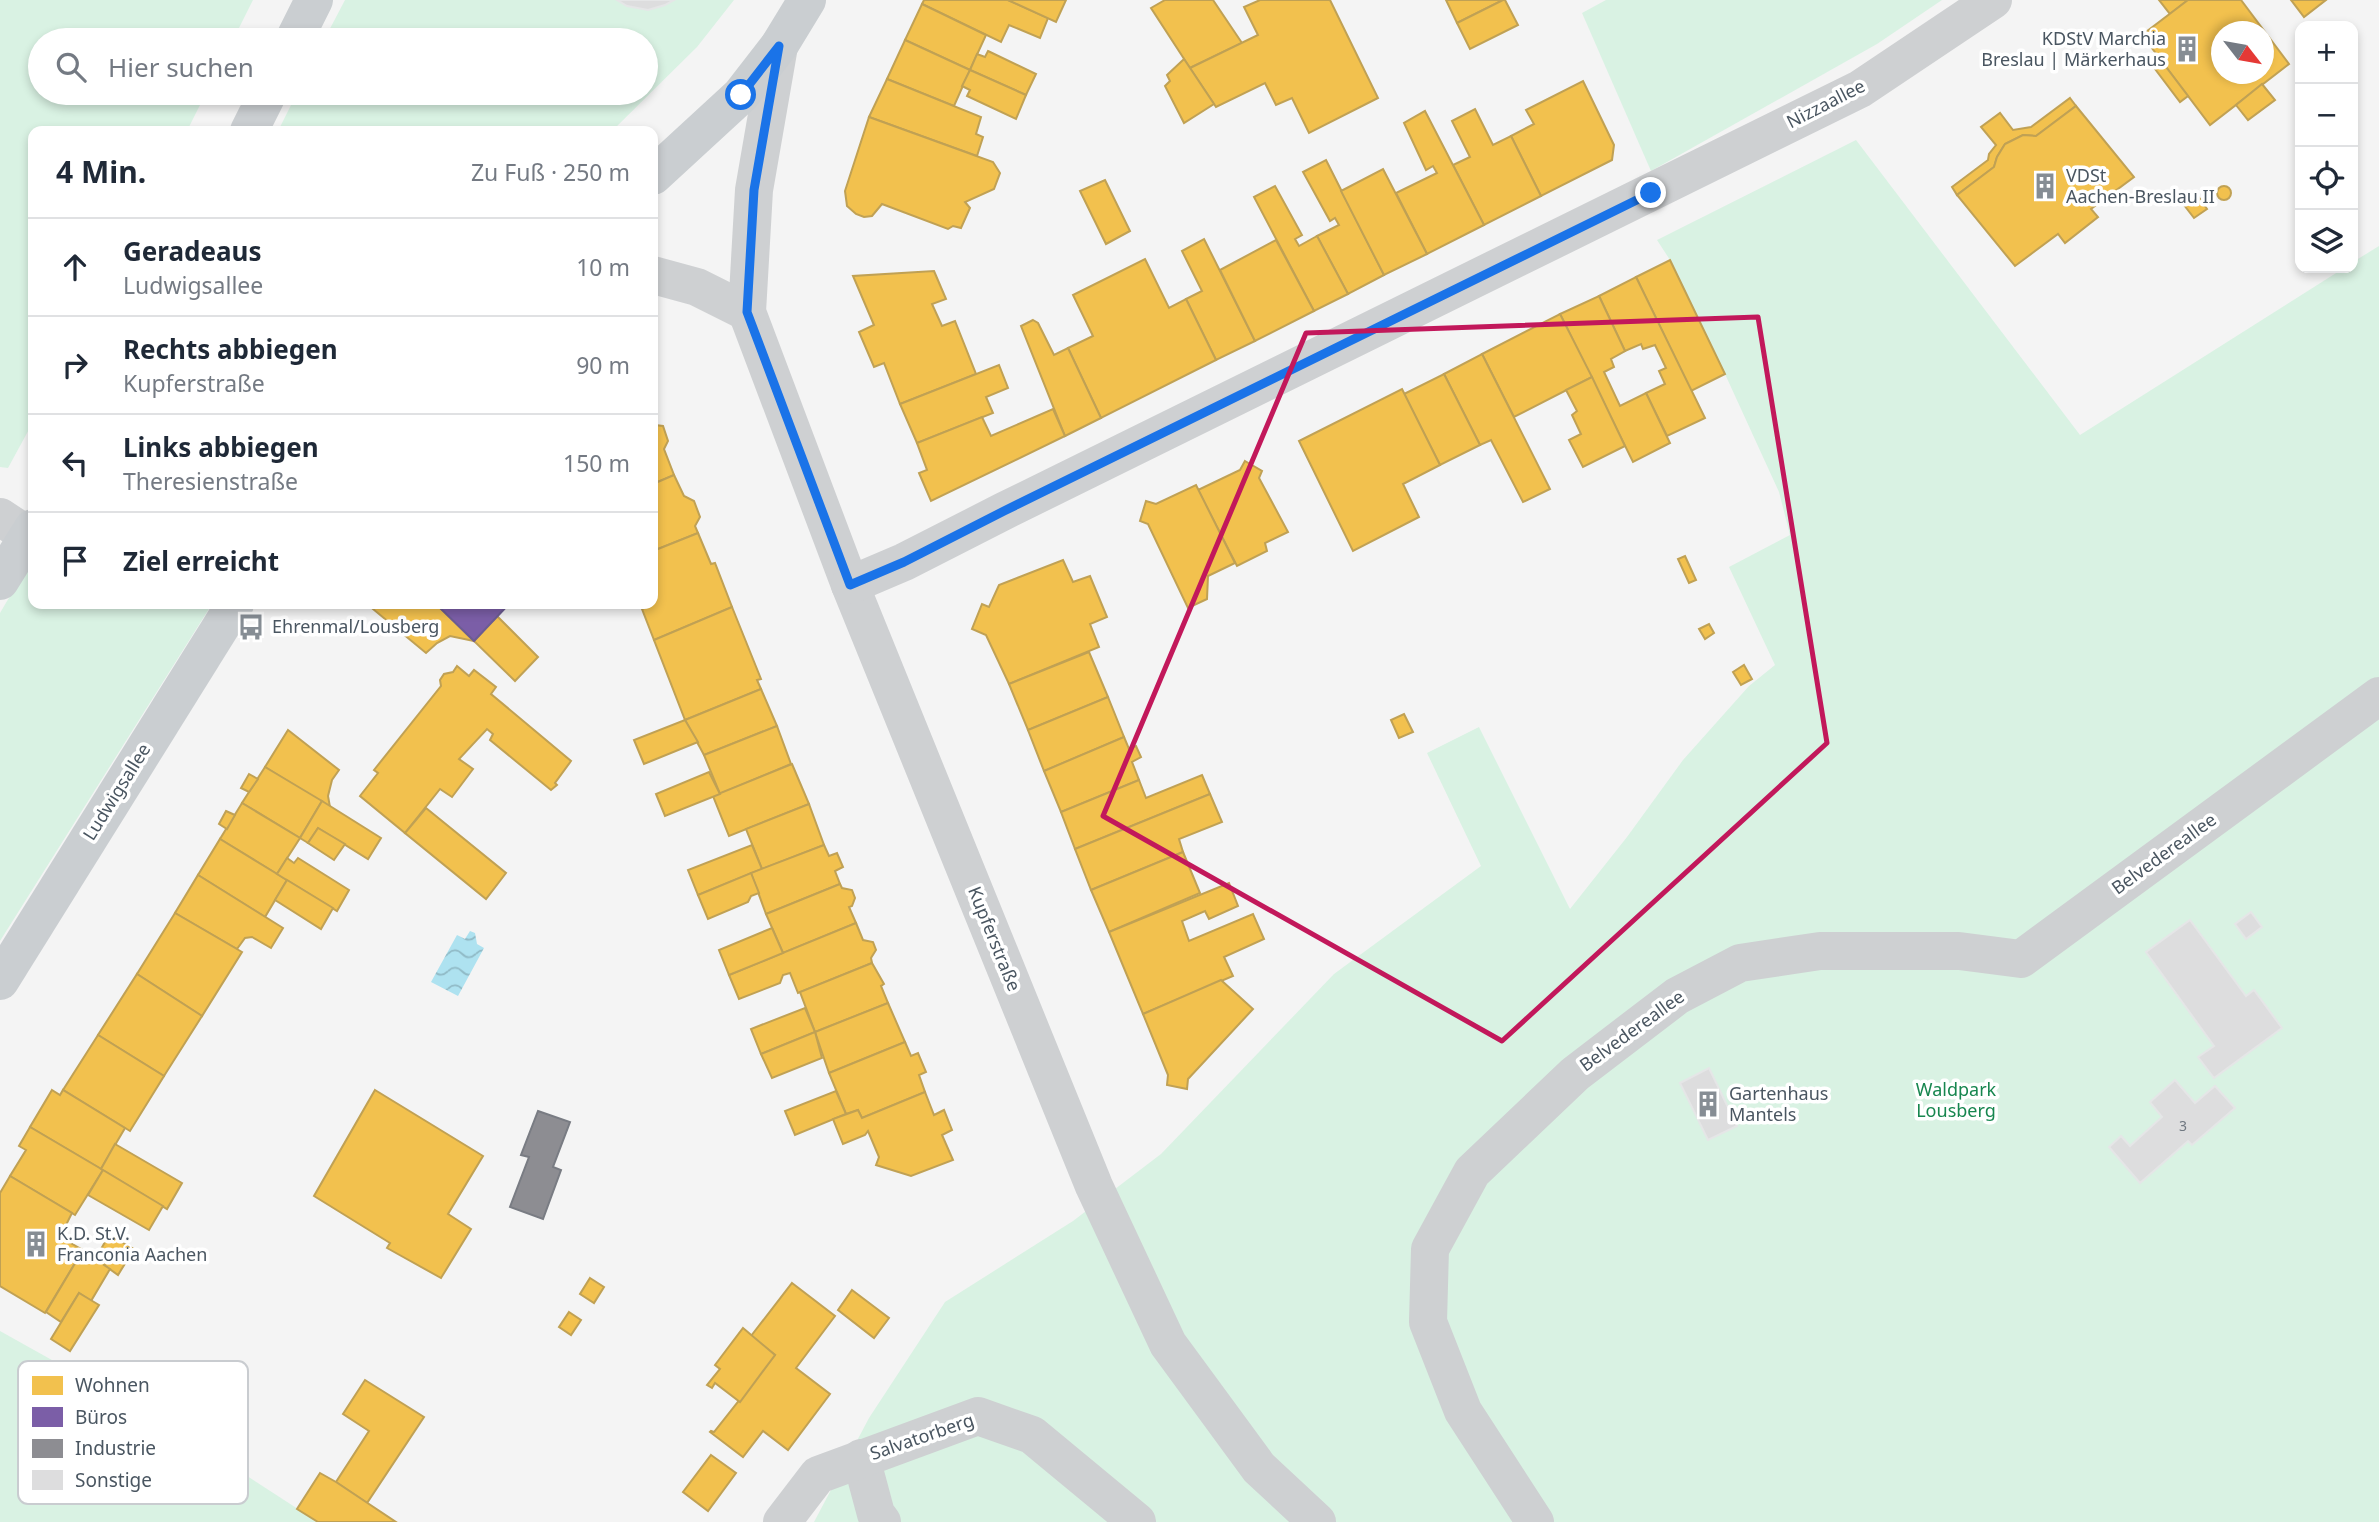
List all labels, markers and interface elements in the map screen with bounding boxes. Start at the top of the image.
north arrow [2211,21,2274,84]
map controls [2295,21,2358,273]
button: + [2295,21,2358,84]
place label: KDStV Marchia Breslau | Märkerhaus [1981,26,2166,71]
search box [28,28,658,105]
building icon: KDStV Marchia Breslau | Märkerhaus [2172,34,2202,64]
icon: search [52,48,90,86]
text: Hier suchen [108,49,254,85]
street label: Nizzaallee [1782,73,1869,133]
route start [725,79,756,110]
button: − [2295,84,2358,147]
button: locate [2295,147,2358,210]
text: 4 Min. [56,151,146,192]
text: Zu Fuß · 250 m [471,156,630,188]
place label: VDSt Aachen-Breslau II [2066,163,2215,208]
building icon: VDSt Aachen-Breslau II [2030,171,2060,201]
route end [1635,177,1666,208]
button: layers [2295,210,2358,273]
text: Geradeaus [123,233,262,269]
icon: ahead [56,248,94,286]
text: 10 m [576,251,630,283]
text: Ludwigsallee [123,269,263,301]
text: Rechts abbiegen [123,331,338,367]
icon: right [56,346,94,384]
text: 90 m [576,349,630,381]
text: Kupferstraße [123,367,265,399]
text: Links abbiegen [123,429,319,465]
icon: left [56,444,94,482]
text: 150 m [563,447,630,479]
text: Theresienstraße [123,465,298,497]
icon: arrive [56,542,94,580]
text: Ziel erreicht [123,543,279,579]
bus stop icon: Ehrenmal/Lousberg [236,612,266,642]
place label: Ehrenmal/Lousberg [272,614,439,638]
street label: Ludwigsallee [77,739,155,844]
street label: Belvedereallee [2106,807,2221,899]
street label: Kupferstraße [963,883,1027,995]
street label: Belvedereallee [1574,984,1689,1076]
park label: Waldpark Lousberg [1916,1077,1997,1122]
place label: Gartenhaus Mantels [1729,1081,1828,1126]
building icon: Gartenhaus Mantels [1693,1089,1723,1119]
house number: 3 [2179,1116,2187,1135]
place label: K.D. St.V. Franconia Aachen [57,1221,207,1266]
building icon: K.D. St.V. Franconia Aachen [21,1229,51,1259]
legend [18,1361,248,1504]
text: Wohnen [75,1372,150,1398]
text: Büros [75,1404,127,1430]
street label: Salvatorberg [867,1407,977,1465]
text: Industrie [75,1435,156,1461]
text: Sonstige [75,1467,152,1493]

